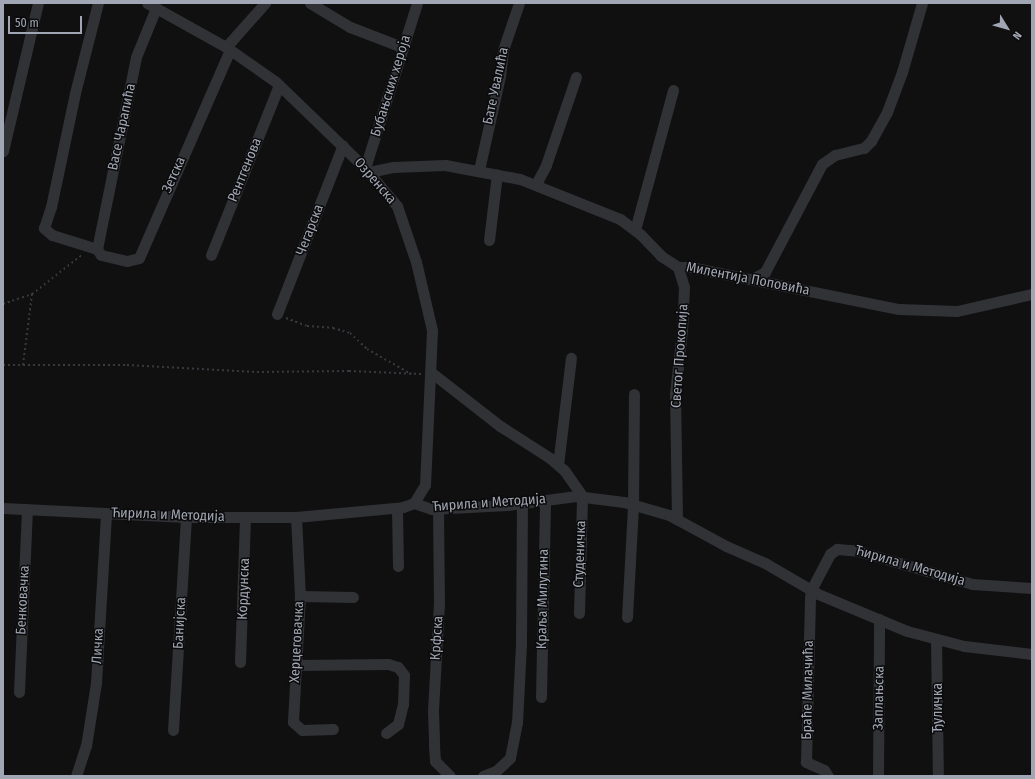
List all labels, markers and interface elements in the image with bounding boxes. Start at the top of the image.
scale bar [10,8,84,34]
north arrow [987,8,1027,48]
text: 50 m [15,16,39,30]
text: N [1010,29,1024,42]
street label: Бубањских хероја [368,33,414,139]
street label: Бате Увалића [480,46,512,126]
street label: Васе Чарапића [105,82,139,172]
street label: Рентгенова [225,136,265,204]
street label: Зетска [159,154,189,196]
street label: Озренска [350,154,400,208]
street label: Чегарска [293,202,327,258]
street label: Милентија Поповића [685,259,811,299]
street label: Светог Прокопија [668,303,692,409]
street label: Ћирила и Методија [432,491,546,515]
street label: Ћирила и Методија [111,505,225,525]
street label: Студеничка [570,520,590,588]
street label: Ћирила и Методија [853,542,967,590]
street label: Краља Милутина [534,549,552,649]
street label: Кордунска [235,558,253,620]
street label: Бенковачка [13,565,33,635]
street label: Банијска [170,597,190,649]
street label: Херцеговачка [286,601,308,683]
street label: Крфска [427,615,447,661]
street label: Личка [89,628,107,664]
street label: Браће Милачића [799,640,817,740]
street label: Заплањска [870,666,888,730]
street label: Ђуличка [930,683,946,733]

